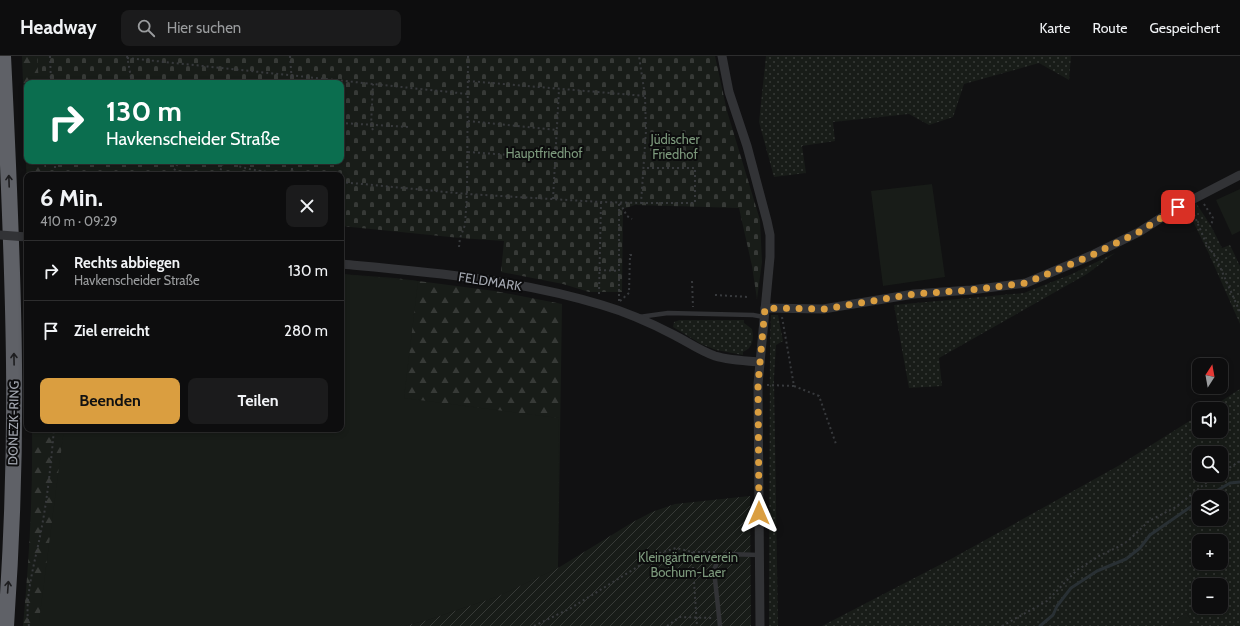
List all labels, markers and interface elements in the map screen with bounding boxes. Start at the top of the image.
search box [121,10,401,46]
text: Headway [20,16,97,39]
icon: search [135,17,157,39]
text: Hier suchen [167,19,241,37]
text: Karte [1040,19,1070,37]
text: Route [1092,19,1128,37]
text: Gespeichert [1150,19,1220,37]
text: 130 m [106,94,182,128]
icon: right [40,96,92,148]
text: Havkenscheider Straße [106,128,280,150]
park label: Jüdischer Friedhof [649,131,700,162]
park label: Hauptfriedhof [505,145,583,161]
one-way arrow [5,175,12,188]
text: 6 Min. [40,183,103,212]
button: close [286,185,328,227]
pin [1161,190,1195,224]
icon: arrive [1167,196,1189,218]
text: 410 m · 09:29 [40,213,117,229]
text: Rechts abbiegen [74,254,180,272]
icon: right [40,260,62,282]
text: 130 m [288,262,328,280]
street label: FELDMARK [457,268,523,294]
text: Havkenscheider Straße [74,272,200,288]
icon: arrive [40,320,62,342]
text: Ziel erreicht [74,322,150,340]
text: 280 m [284,322,328,340]
one-way arrow [10,353,18,366]
north arrow [1192,358,1228,394]
map controls [1192,358,1228,614]
button: Beenden [40,378,180,424]
button: Teilen [188,378,328,424]
street label: DONEZK-RING [4,380,22,465]
button: sound [1192,402,1228,438]
button: search [1192,446,1228,482]
button: layers [1192,490,1228,526]
position arrow [738,492,780,534]
button: + [1192,534,1228,570]
park label: Kleingärtnerverein Bochum-Laer [638,549,738,580]
button: − [1192,578,1228,614]
one-way arrow [5,581,12,594]

